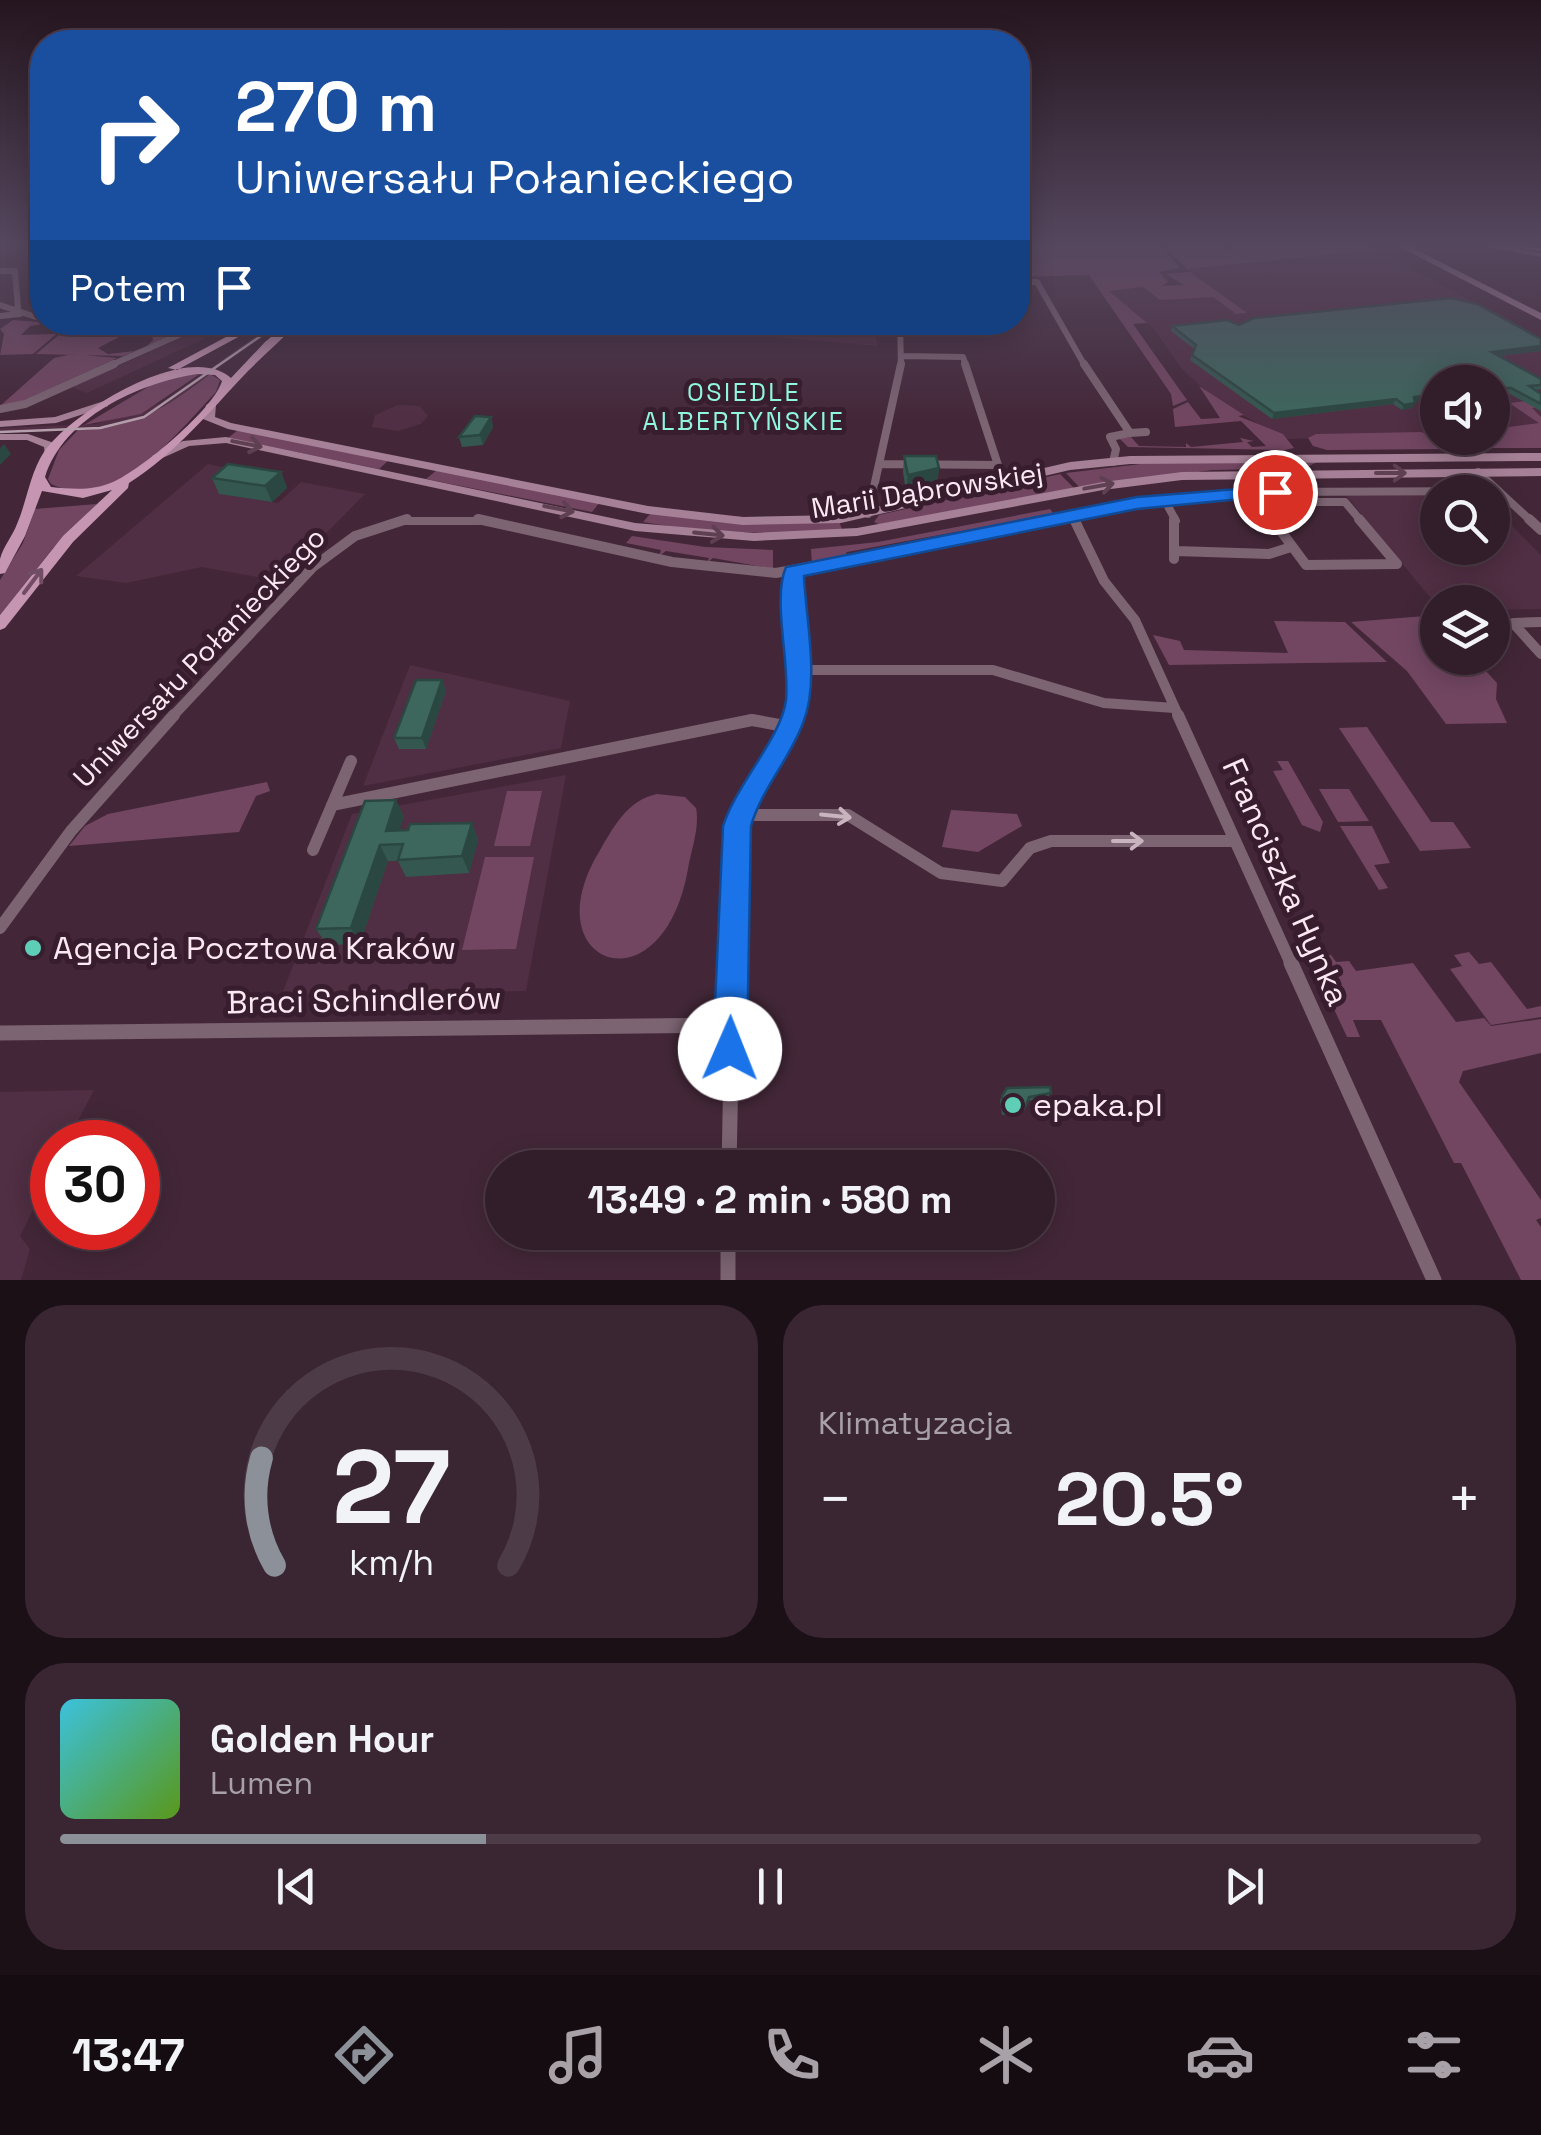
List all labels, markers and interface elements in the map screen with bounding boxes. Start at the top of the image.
text: 270 m [235,62,437,151]
icon: right [70,70,200,200]
text: Uniwersału Połanieckiego [235,149,795,206]
icon: arrive [207,260,262,315]
text: Potem [70,264,187,312]
map controls [1420,365,1510,675]
button: sound [1420,365,1510,455]
district label: OSIEDLE ALBERTYŃSKIE [643,376,845,437]
one-way arrow [230,435,262,454]
pin [1233,450,1318,535]
street label: Marii Dąbrowskiej [809,454,1045,526]
one-way arrow [1374,464,1406,482]
icon: arrive [1248,465,1303,520]
button: search [1420,475,1510,565]
one-way arrow [1083,477,1115,495]
one-way arrow [542,501,574,520]
street label: Uniwersału Połanieckiego [65,519,333,795]
one-way arrow [692,524,725,543]
one-way arrow [23,568,44,595]
button: layers [1420,585,1510,675]
street label: Franciszka Hynka [1214,752,1358,1012]
one-way arrow [820,807,852,826]
one-way arrow [1110,832,1143,850]
place label: Agencja Pocztowa Kraków [53,928,456,968]
marker: Agencja Pocztowa Kraków [22,937,44,959]
street label: Braci Schindlerów [226,978,502,1022]
position arrow [678,997,782,1101]
place label: epaka.pl [1033,1085,1163,1125]
marker: epaka.pl [1002,1094,1024,1116]
speed limit sign: 30 [30,1120,160,1250]
text: 13:49 · 2 min · 580 m [588,1176,952,1224]
text: Klimatyzacja [818,1403,1012,1443]
text: 27 [332,1421,451,1553]
text: 20.5° [1055,1451,1244,1547]
text: − [818,1464,852,1534]
text: + [1447,1464,1481,1534]
text: km/h [349,1540,434,1585]
text: Golden Hour [210,1715,434,1763]
text: Lumen [210,1763,313,1803]
icon: previous [269,1859,324,1914]
icon: pause [743,1859,798,1914]
icon: next [1217,1859,1272,1914]
icon: directions [329,2020,399,2090]
icon: music [543,2020,613,2090]
icon: phone [757,2020,827,2090]
icon: climate [971,2020,1041,2090]
icon: car [1185,2020,1255,2090]
icon: filters [1399,2020,1469,2090]
text: 13:47 [72,2027,185,2084]

